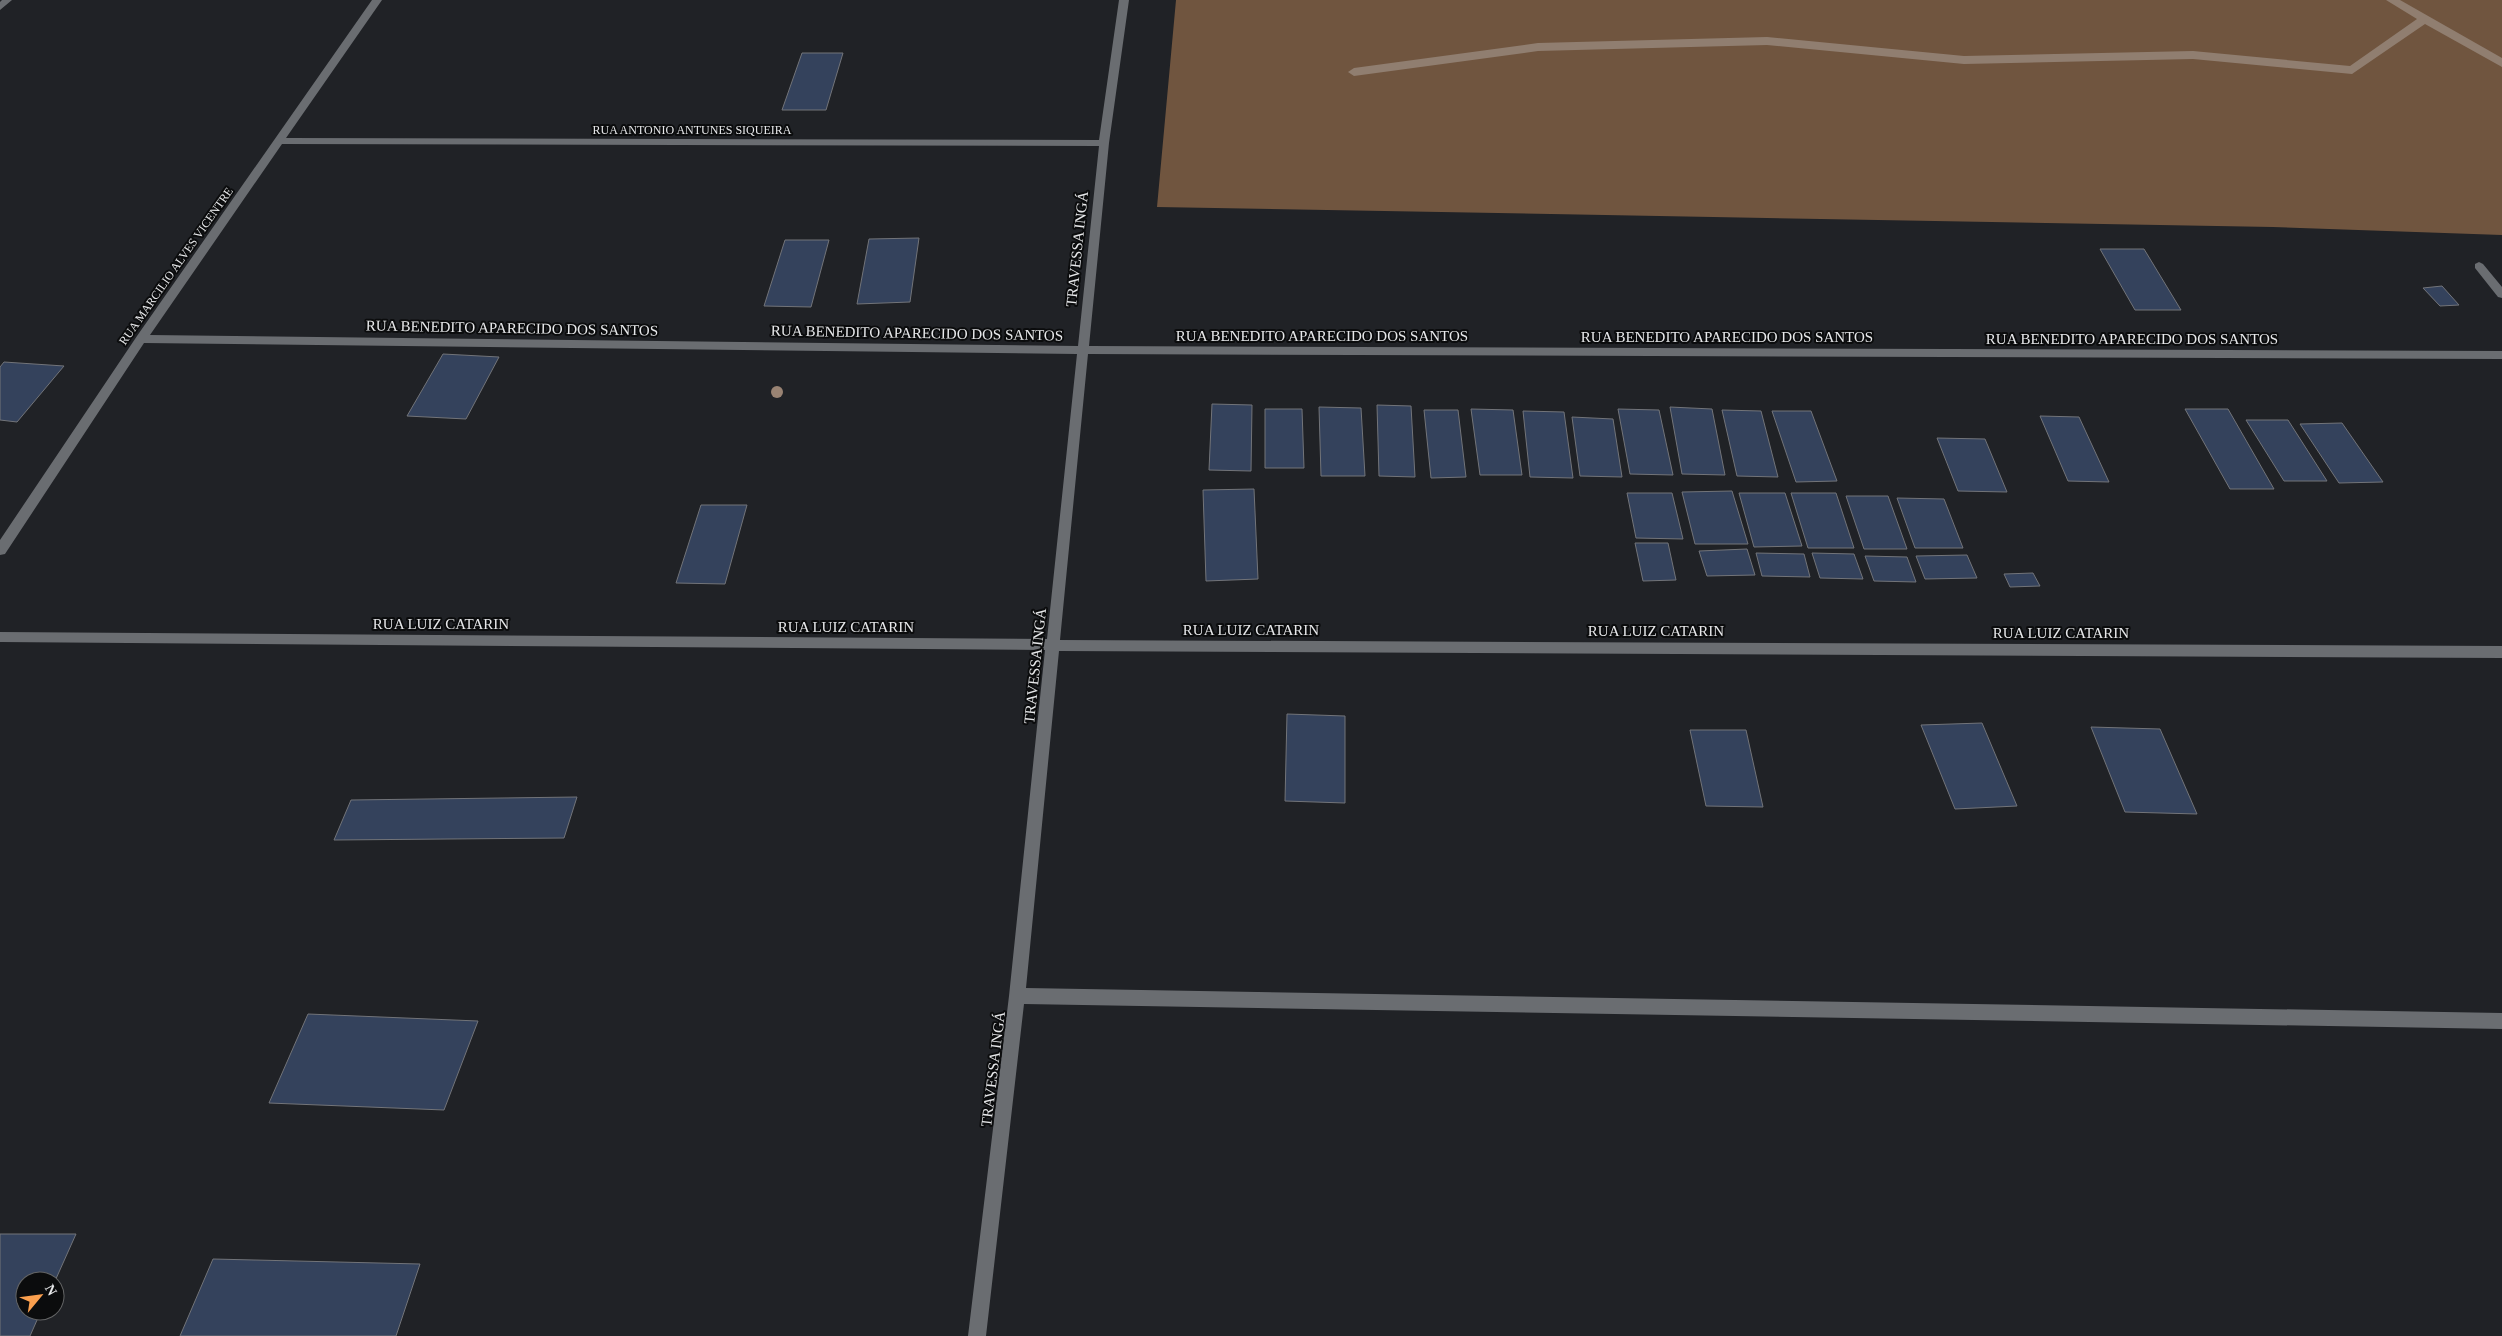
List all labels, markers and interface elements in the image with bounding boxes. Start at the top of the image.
street label: RUA ANTONIO ANTUNES SIQUEIRA [593,123,792,137]
street label: RUA MARCILIO ALVES VICENTRE [116,185,236,347]
street label: TRAVESSA INGÁ [1063,190,1091,308]
street label: RUA BENEDITO APARECIDO DOS SANTOS [366,317,658,339]
street label: RUA BENEDITO APARECIDO DOS SANTOS [771,322,1063,344]
street label: RUA BENEDITO APARECIDO DOS SANTOS [1176,328,1468,344]
street label: RUA BENEDITO APARECIDO DOS SANTOS [1581,329,1873,345]
street label: RUA BENEDITO APARECIDO DOS SANTOS [1986,331,2278,347]
street label: TRAVESSA INGÁ [1021,607,1049,725]
street label: RUA LUIZ CATARIN [373,616,509,632]
street label: RUA LUIZ CATARIN [778,619,914,635]
street label: RUA LUIZ CATARIN [1183,622,1319,638]
street label: RUA LUIZ CATARIN [1588,623,1724,639]
street label: RUA LUIZ CATARIN [1993,625,2129,641]
street label: TRAVESSA INGÁ [978,1010,1008,1128]
north arrow [15,1271,65,1321]
text: N [42,1282,60,1298]

